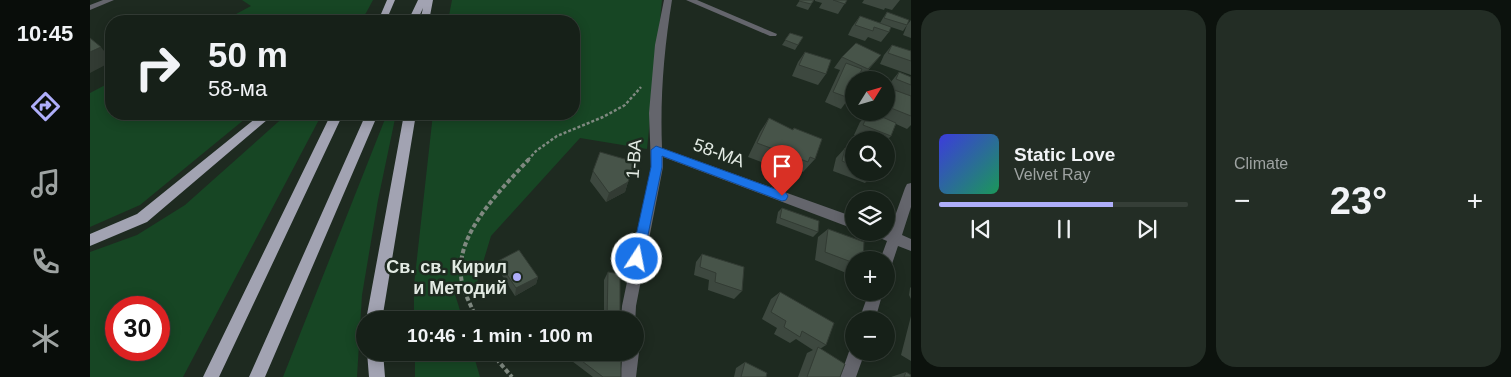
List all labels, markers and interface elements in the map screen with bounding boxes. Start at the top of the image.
text: 10:45 [17,21,73,46]
icon: right [125,35,190,100]
text: 50 m [208,35,288,74]
north arrow [845,71,895,121]
map controls [845,71,895,361]
text: 58-ма [208,76,267,101]
icon: directions [28,89,63,124]
button: search [845,131,895,181]
street label: 58-МА [691,135,747,171]
street label: 1-ВА [623,139,645,179]
text: Static Love [1014,144,1115,165]
pin [761,145,803,196]
icon: arrive [768,152,796,180]
text: Climate [1234,155,1288,172]
icon: music [28,166,63,201]
text: Velvet Ray [1014,166,1090,183]
text: 23° [1330,180,1387,222]
text: − [1234,185,1250,216]
text: + [1467,185,1483,216]
button: layers [845,191,895,241]
icon: previous [967,215,995,243]
icon: pause [1050,215,1078,243]
icon: next [1133,215,1161,243]
position arrow [610,232,662,284]
icon: phone [28,244,63,279]
button: + [845,251,895,301]
place label: Св. св. Кирил и Методий [386,257,507,298]
marker: Св. св. Кирил и Методий [511,271,523,283]
speed limit sign: 30 [105,296,170,361]
button: − [845,311,895,361]
icon: climate [28,321,63,356]
text: 10:46 · 1 min · 100 m [407,325,593,346]

